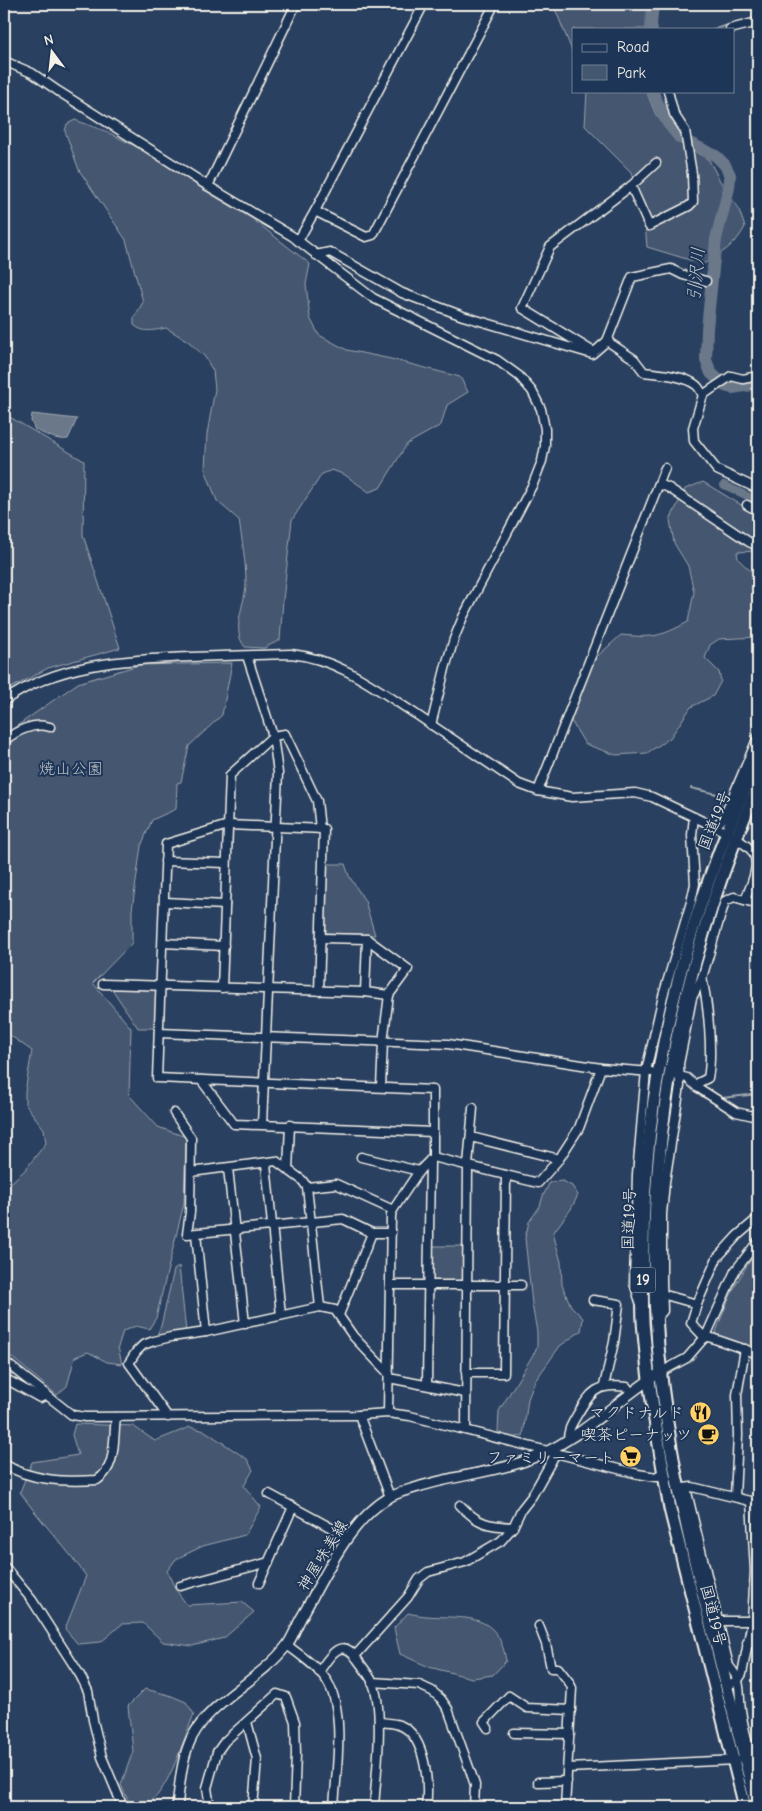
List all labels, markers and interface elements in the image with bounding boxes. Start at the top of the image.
north arrow [28,28,78,78]
legend [572,28,734,92]
text: N [42,31,55,49]
text: Road [617,38,649,56]
text: Park [617,64,646,82]
water label: 引沢川 [684,246,709,302]
park label: 焼山公園 [39,760,103,778]
street label: 国道19号 [695,788,735,853]
street label: 国道19号 [619,1187,639,1251]
road number: 19 [630,1268,656,1292]
restaurant icon: マクドナルド [688,1400,712,1424]
place label: マクドナルド [589,1404,684,1422]
cafe icon: 喫茶ピーナッツ [696,1422,720,1446]
place label: 喫茶ピーナッツ [581,1426,692,1444]
supermarket icon: ファミリーマート [619,1445,643,1469]
place label: ファミリーマート [487,1449,615,1467]
street label: 神屋味美線 [294,1517,352,1594]
street label: 国道19号 [697,1583,729,1648]

